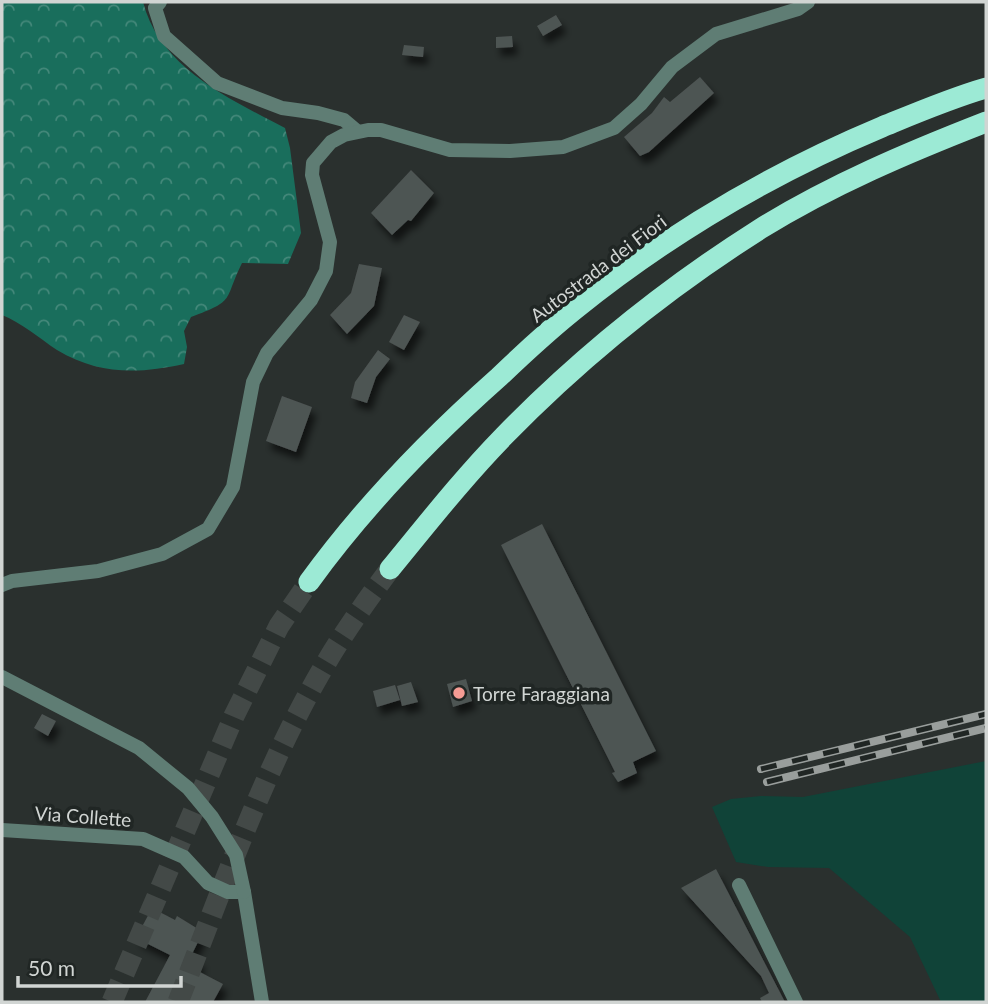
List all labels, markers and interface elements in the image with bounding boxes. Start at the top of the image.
street label: Autostrada dei Fiori [525,209,671,327]
place label: Torre Faraggiana [473,682,610,705]
marker: Torre Faraggiana [451,685,467,701]
street label: Via Collette [34,801,132,831]
scale bar [18,944,180,988]
text: 50 m [28,955,75,980]

